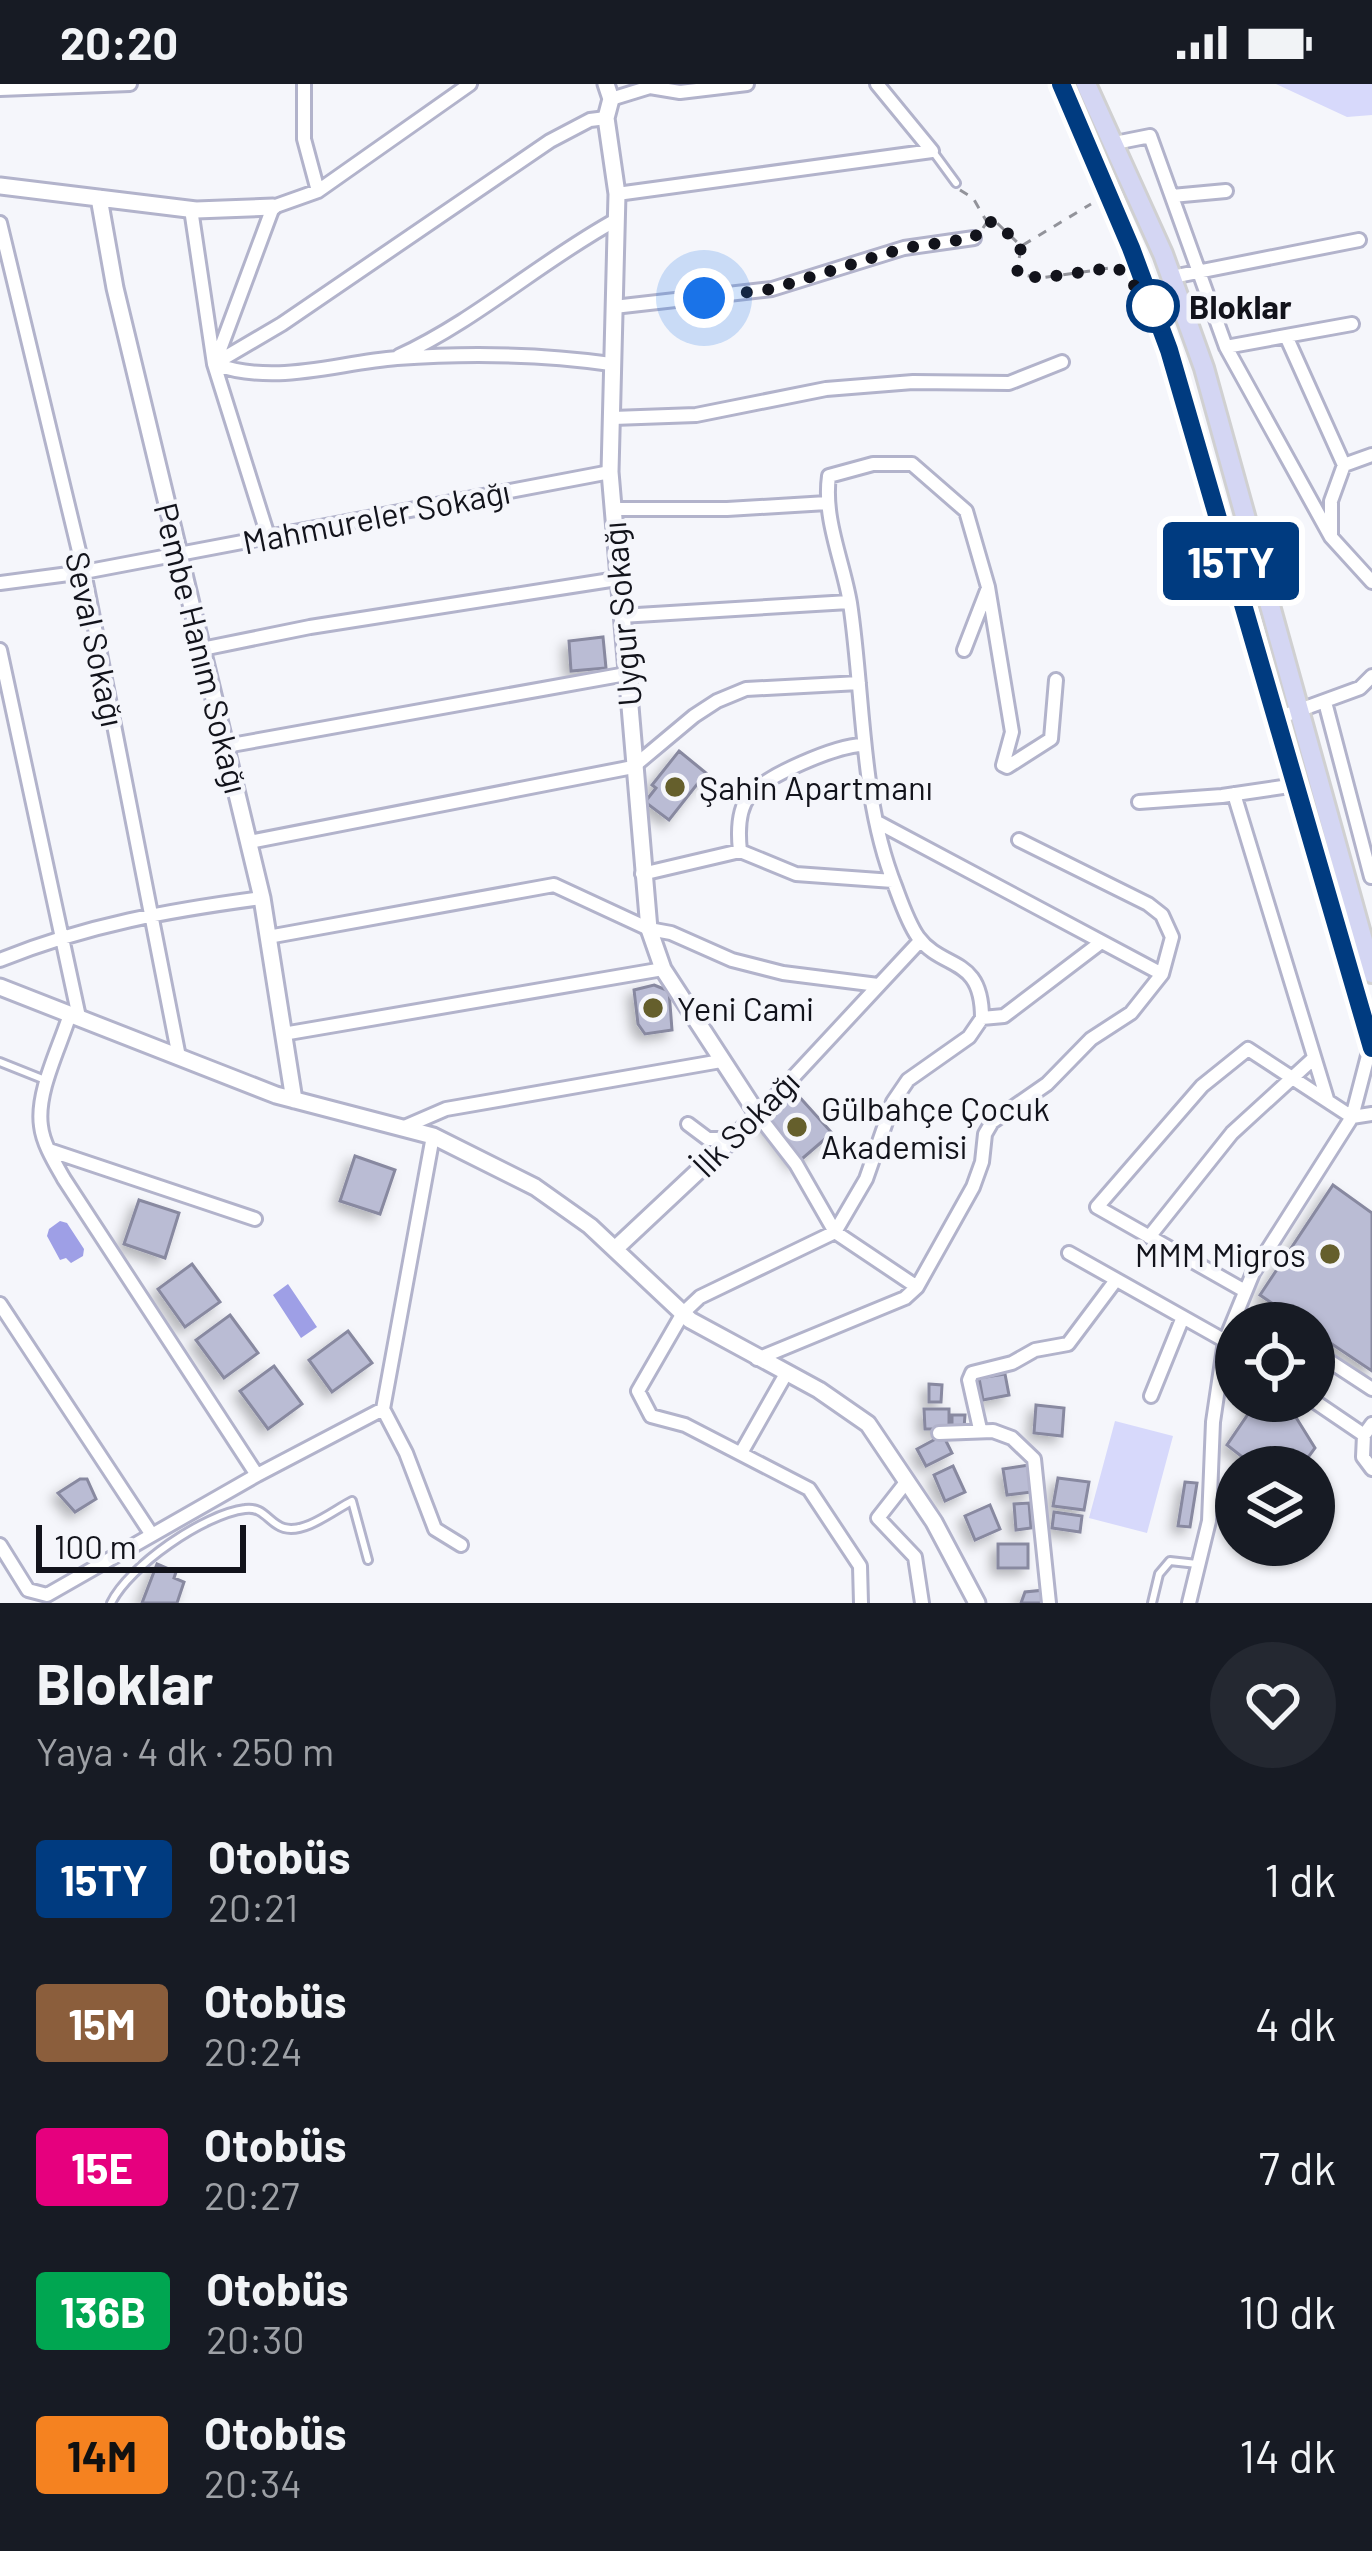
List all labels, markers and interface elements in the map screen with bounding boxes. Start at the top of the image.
text: 20:20 [60,15,178,69]
your location [674,268,734,328]
marker: Bloklar [1128,281,1178,331]
place label: Bloklar [1189,286,1292,326]
street label: Mahmureler Sokağı [239,470,513,562]
street label: Pembe Hanım Sokağı [147,499,257,797]
street label: Uygur Sokağı [593,520,649,708]
line badge: 15TY [1147,522,1315,600]
text: 15TY [1187,536,1275,586]
street label: Seval Sokağı [58,548,134,730]
place label: Şahin Apartmanı [699,767,933,807]
marker: Şahin Apartmanı [662,774,688,800]
place label: Yeni Cami [677,988,814,1028]
marker: Yeni Cami [640,995,666,1021]
street label: İlk Sokağı [683,1061,807,1185]
place label: Gülbahçe Çocuk Akademisi [821,1088,1050,1166]
marker: Gülbahçe Çocuk Akademisi [784,1114,810,1140]
place label: MMM Migros [1135,1234,1306,1274]
marker: MMM Migros [1317,1241,1343,1267]
map controls [1215,1302,1335,1566]
button: locate [1215,1302,1335,1422]
button: layers [1215,1446,1335,1566]
scale bar [36,1519,246,1572]
text: 100 m [54,1526,137,1566]
button: heart [1210,1642,1336,1768]
text: Bloklar [36,1648,213,1716]
text: Yaya · 4 dk · 250 m [36,1727,334,1774]
text: Otobüs [208,1829,350,1883]
text: 1 dk [1264,1852,1336,1906]
text: 15TY [60,1854,148,1904]
text: 20:21 [208,1883,298,1930]
text: Otobüs [204,1973,346,2027]
text: 4 dk [1255,1996,1336,2050]
text: 15M [68,1998,136,2048]
text: 20:24 [204,2027,303,2074]
text: Otobüs [204,2117,346,2171]
text: 7 dk [1259,2140,1336,2194]
text: 15E [71,2142,133,2192]
text: 20:27 [204,2171,300,2218]
text: Otobüs [206,2261,349,2315]
text: 10 dk [1239,2284,1336,2338]
text: 136B [60,2286,146,2336]
text: 20:30 [206,2315,304,2362]
text: Otobüs [204,2405,346,2459]
text: 14 dk [1239,2428,1336,2482]
text: 14M [67,2430,137,2480]
text: 20:34 [204,2459,302,2506]

